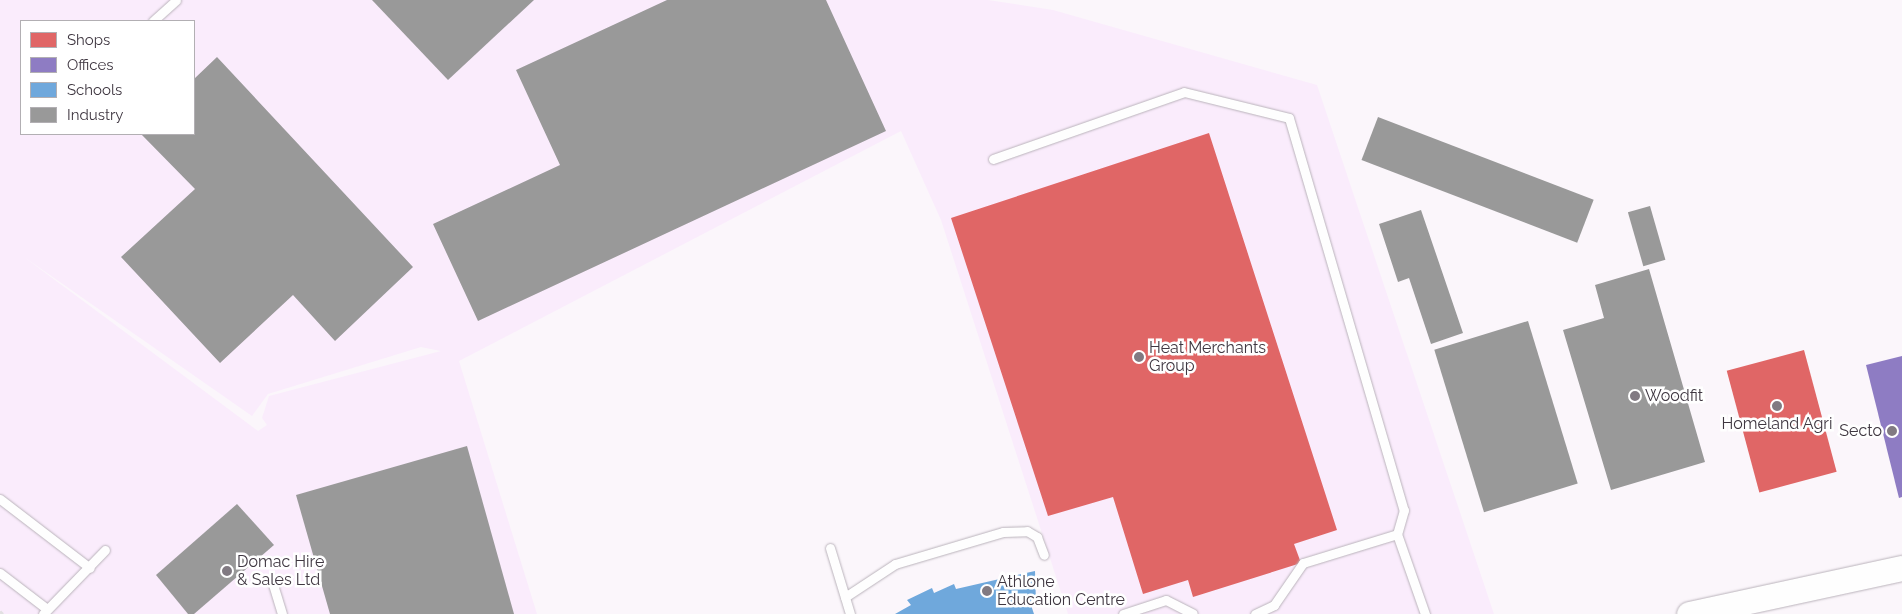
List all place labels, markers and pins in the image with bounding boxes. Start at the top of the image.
place label: Heat Merchants Group [1149,338,1266,376]
marker: Heat Merchants Group [1133,351,1145,363]
place label: Woodfit [1645,386,1703,406]
marker: Woodfit [1629,390,1641,402]
marker: Homeland Agri [1771,400,1783,412]
place label: Homeland Agri [1721,414,1833,434]
place label: Secto [1839,421,1882,441]
marker: Secto [1886,425,1898,437]
place label: Domac Hire & Sales Ltd [237,552,324,590]
marker: Domac Hire & Sales Ltd [221,565,233,577]
place label: Athlone Education Centre [997,572,1125,610]
marker: Athlone Education Centre [981,585,993,597]

